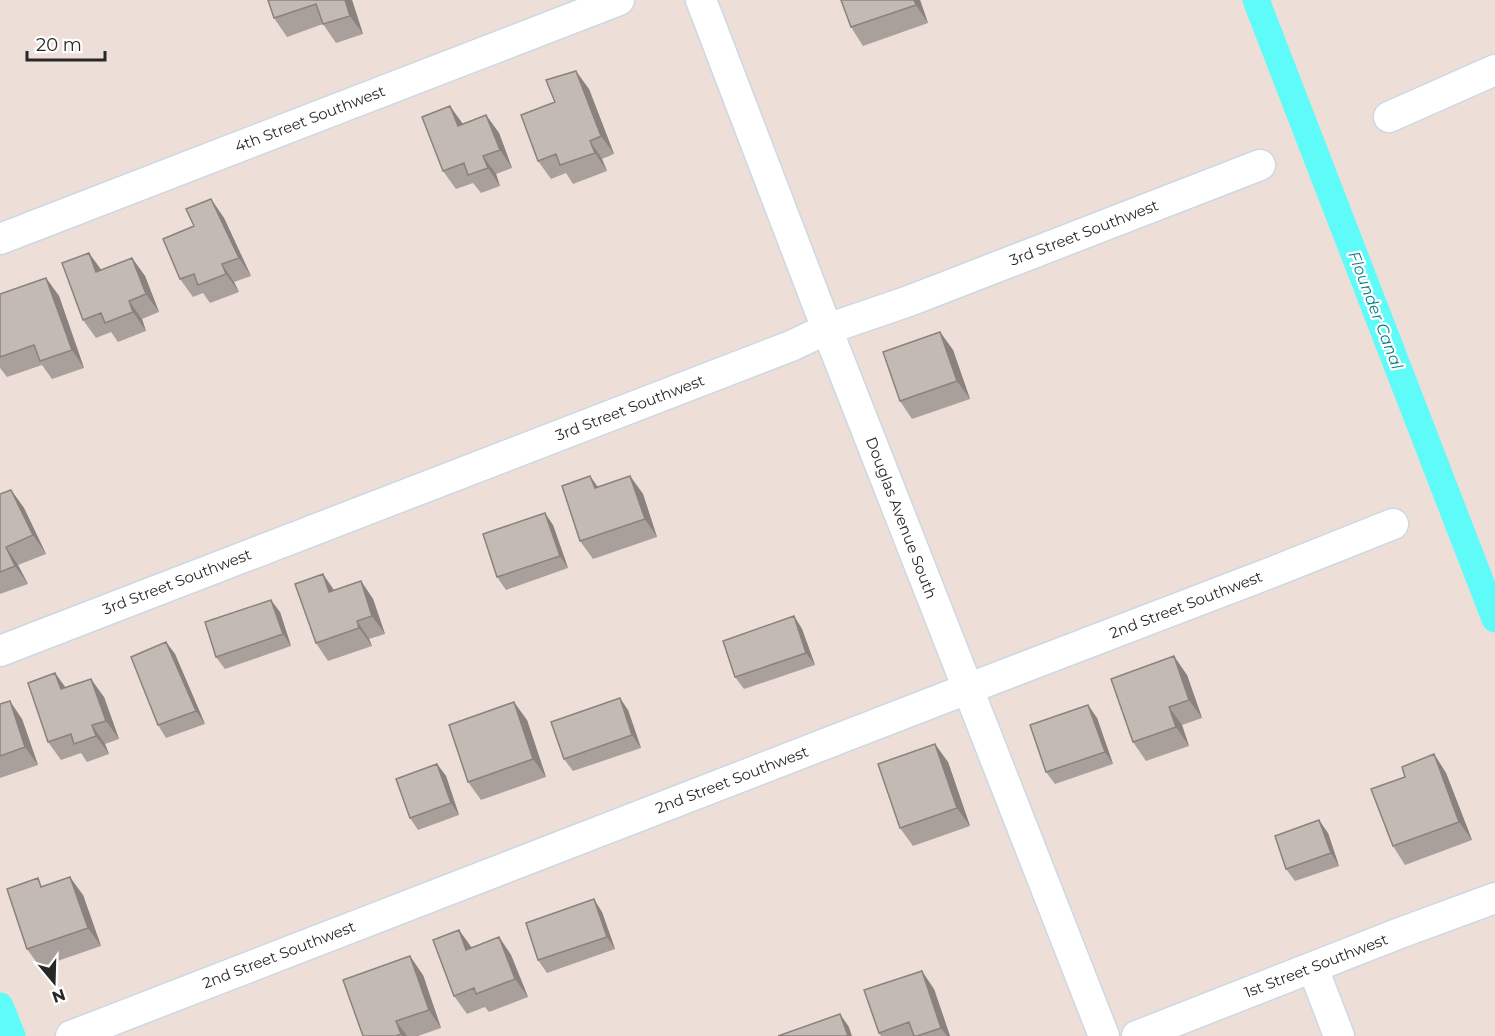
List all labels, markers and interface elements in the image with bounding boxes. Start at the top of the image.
scale bar [27,24,105,62]
text: 20 m [36,34,82,56]
street label: 4th Street Southwest [232,81,388,156]
street label: 3rd Street Southwest [1007,195,1161,270]
water label: Flounder Canal [1344,248,1407,373]
street label: 3rd Street Southwest [553,370,707,445]
street label: Douglas Avenue South [862,434,941,601]
street label: 3rd Street Southwest [100,544,254,619]
street label: 2nd Street Southwest [1107,567,1265,642]
street label: 2nd Street Southwest [653,742,811,817]
street label: 2nd Street Southwest [200,917,358,992]
street label: 1st Street Southwest [1241,929,1390,1002]
north arrow [24,952,84,1012]
text: N [50,985,68,1007]

